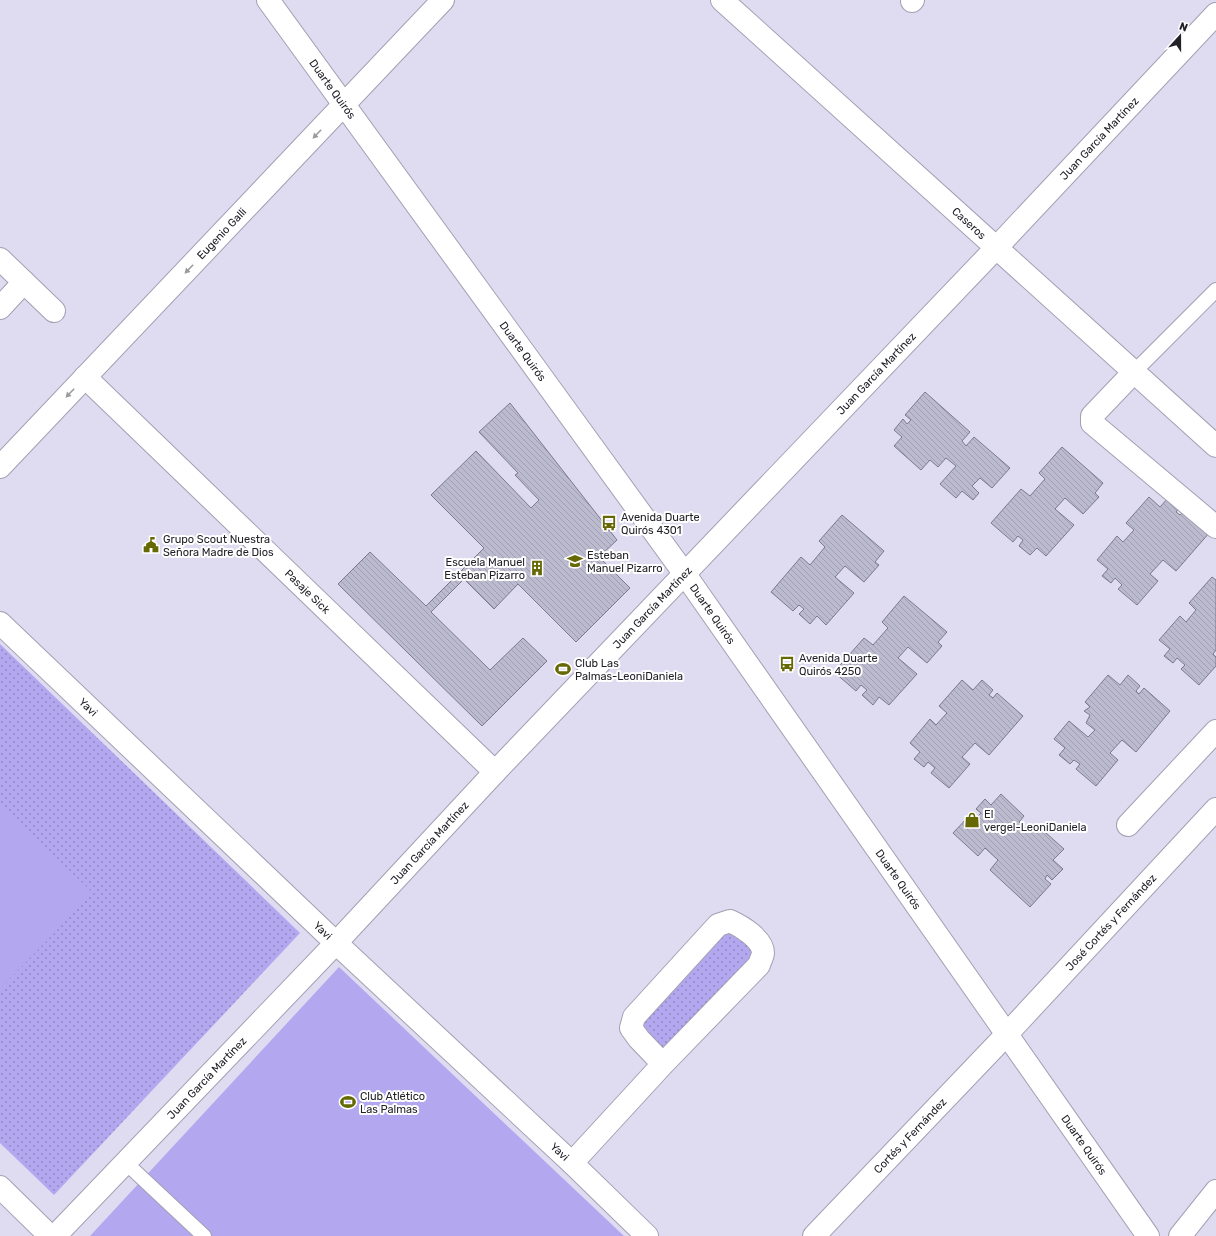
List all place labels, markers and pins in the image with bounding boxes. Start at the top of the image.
place label: Avenida Duarte Quirós 4301 [621,511,700,537]
bus stop icon: Avenida Duarte Quirós 4301 [600,514,618,532]
place label: Grupo Scout Nuestra Señora Madre de Dios [163,533,274,559]
public building icon: Grupo Scout Nuestra Señora Madre de Dios [142,536,160,554]
place label: Esteban Manuel Pizarro [587,549,663,575]
school or university icon: Esteban Manuel Pizarro [566,552,584,570]
place label: Escuela Manuel Esteban Pizarro [444,556,525,582]
building icon: Escuela Manuel Esteban Pizarro [528,559,546,577]
place label: Avenida Duarte Quirós 4250 [799,652,878,678]
bus stop icon: Avenida Duarte Quirós 4250 [778,655,796,673]
place label: Club Las Palmas-LeoniDaniela [575,657,683,683]
sports icon: Club Las Palmas-LeoniDaniela [554,660,572,678]
place label: El vergel-LeoniDaniela [984,808,1087,834]
shop icon: El vergel-LeoniDaniela [963,811,981,829]
place label: Club Atlético Las Palmas [360,1090,425,1116]
sports icon: Club Atlético Las Palmas [339,1093,357,1111]

